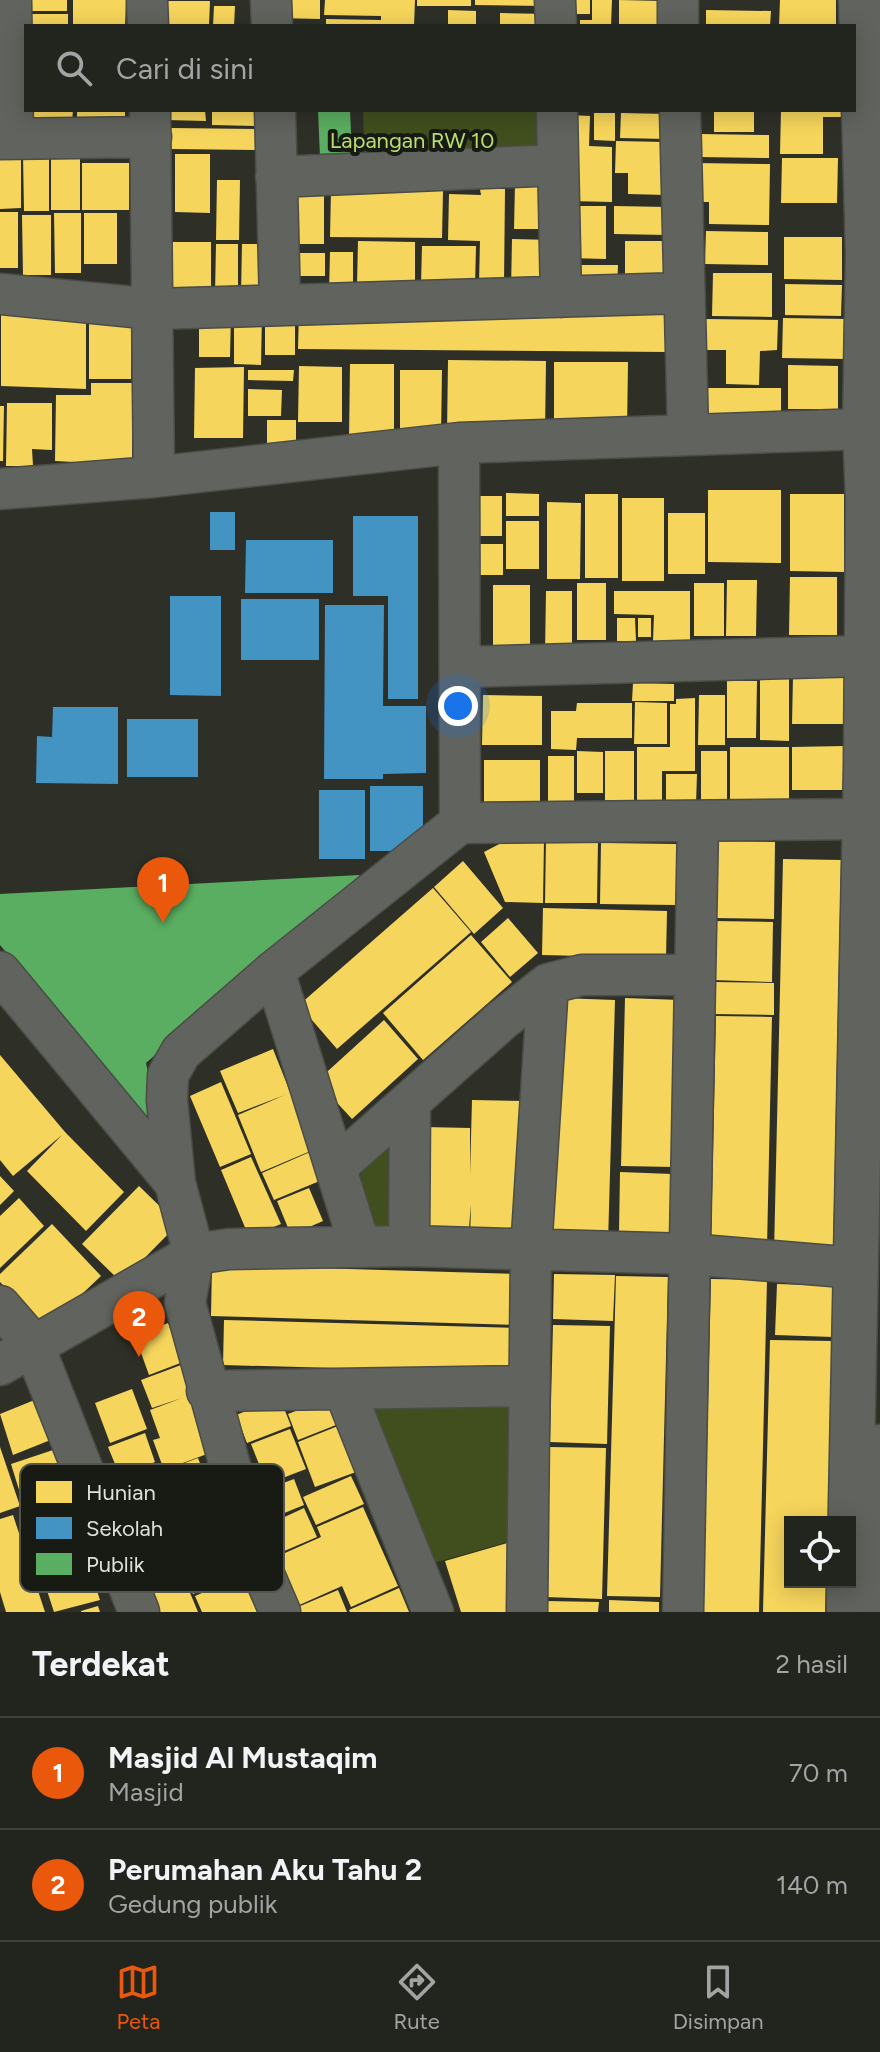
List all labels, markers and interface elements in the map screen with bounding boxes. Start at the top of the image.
search box [24,24,856,112]
icon: search [52,46,96,90]
text: Cari di sini [116,50,254,87]
park label: Lapangan RW 10 [330,127,494,154]
your location [438,686,478,726]
pin: 1 [137,857,189,923]
pin: 2 [113,1291,165,1357]
legend [20,1464,284,1592]
text: Hunian [86,1479,156,1506]
text: Sekolah [86,1515,163,1542]
map controls [784,1516,856,1588]
button: locate [784,1516,856,1588]
text: Publik [86,1551,145,1578]
text: Terdekat [32,1644,170,1685]
text: 2 hasil [775,1648,848,1680]
text: Masjid Al Mustaqim [108,1739,378,1776]
text: 1 [53,1757,63,1789]
text: 70 m [789,1757,848,1789]
text: Masjid [108,1776,184,1808]
text: Perumahan Aku Tahu 2 [108,1851,422,1888]
text: 2 [50,1869,66,1901]
text: 140 m [776,1869,848,1901]
text: Gedung publik [108,1888,277,1920]
tab: Peta [116,1960,160,2035]
tab: Rute [393,1960,440,2035]
tab: Disimpan [673,1960,764,2035]

